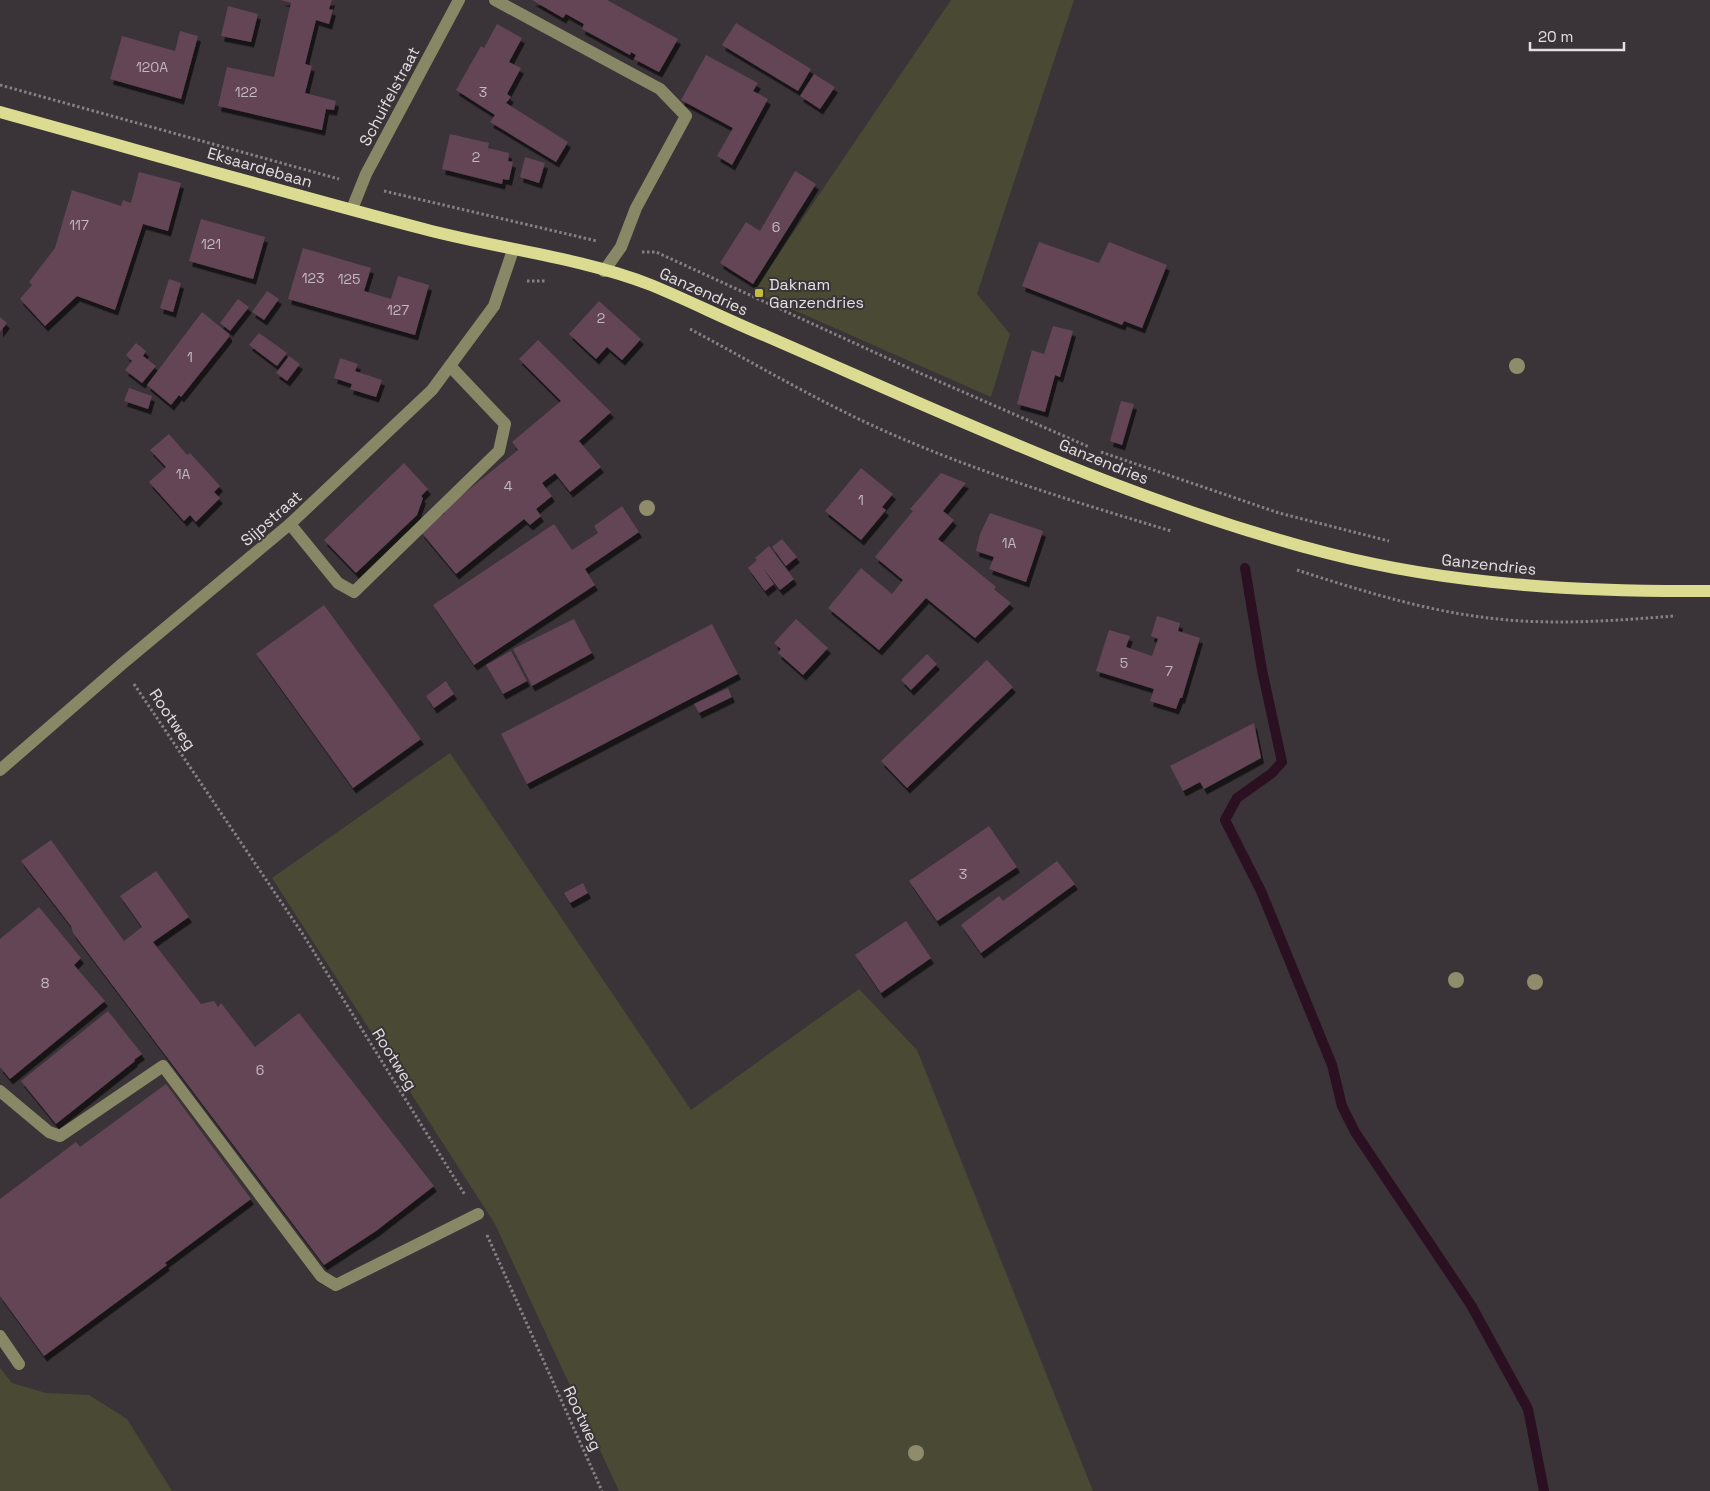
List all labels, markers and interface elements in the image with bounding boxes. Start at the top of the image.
scale bar [1530,20,1624,52]
text: 20 m [1538,27,1573,46]
street label: Schuifelstraat [354,43,424,149]
house number: 120A [136,58,168,76]
house number: 122 [235,83,257,101]
house number: 3 [479,83,487,101]
street label: Eksaardebaan [205,142,315,192]
house number: 2 [472,148,480,166]
house number: 117 [69,216,89,234]
house number: 6 [772,218,780,236]
house number: 121 [201,235,221,253]
street label: Ganzendries [656,263,751,320]
house number: 123 [302,269,324,287]
house number: 125 [338,270,360,288]
place label: Daknam Ganzendries [769,274,864,313]
marker: Daknam Ganzendries [753,287,765,299]
house number: 127 [387,301,409,319]
house number: 2 [597,309,605,327]
house number: 1 [187,348,193,366]
street label: Ganzendries [1056,434,1152,489]
house number: 1A [176,465,191,483]
house number: 4 [504,477,513,495]
street label: Sijpstraat [236,486,306,551]
house number: 1 [858,491,864,509]
house number: 1A [1002,534,1017,552]
street label: Ganzendries [1441,549,1537,580]
house number: 5 [1120,654,1128,672]
house number: 7 [1165,662,1173,680]
street label: Rootweg [144,685,201,754]
house number: 3 [959,865,967,883]
house number: 8 [41,974,50,992]
street label: Rootweg [367,1024,422,1094]
house number: 6 [256,1061,264,1079]
street label: Rootweg [558,1382,607,1454]

